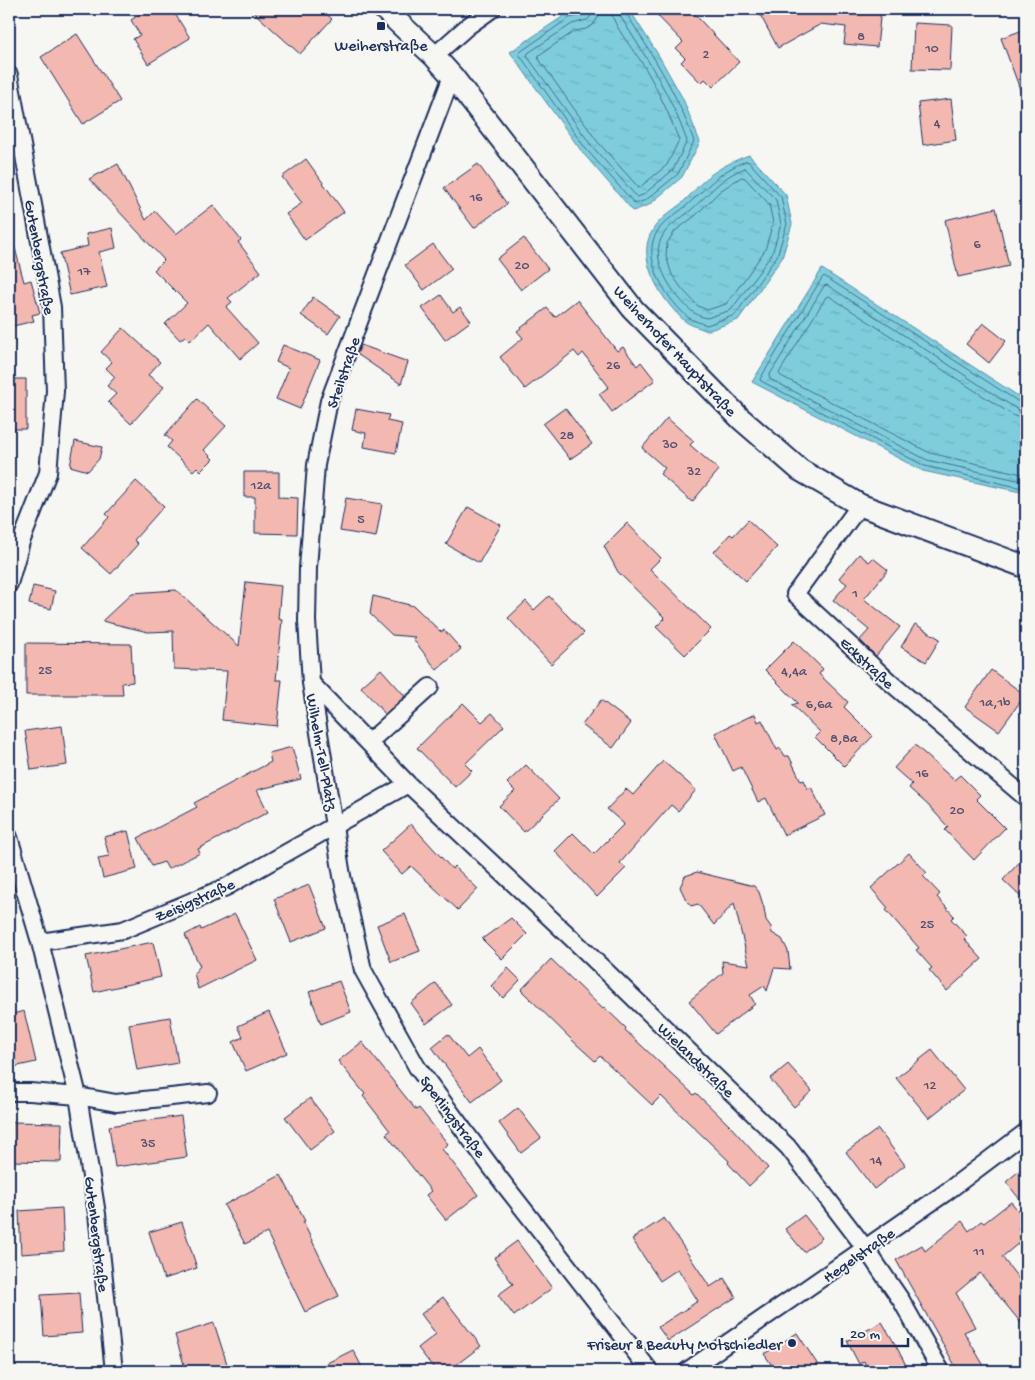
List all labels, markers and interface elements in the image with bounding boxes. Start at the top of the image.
marker: Weiherstraße [375,20,387,32]
house number: 8 [857,29,865,46]
place label: Weiherstraße [335,38,428,57]
house number: 10 [924,41,939,58]
house number: 2 [703,47,710,64]
house number: 4 [934,116,941,133]
house number: 16 [469,190,483,207]
street label: Gutenbergstraße [18,199,57,317]
house number: 6 [973,237,981,254]
house number: 20 [515,258,529,275]
house number: 17 [77,264,91,281]
street label: Weiherhofer Hauptstraße [608,283,740,422]
street label: Steilstraße [324,334,367,411]
house number: 26 [606,358,621,375]
house number: 28 [560,428,575,445]
house number: 30 [661,437,678,454]
house number: 32 [686,464,701,481]
house number: 12a [250,478,272,495]
house number: 5 [357,512,365,529]
house number: 1 [851,586,858,603]
street label: Eckstraße [834,635,897,695]
house number: 25 [38,663,52,680]
house number: 4,4a [781,664,808,681]
street label: Wilhelm-Tell-Platz [300,693,339,814]
house number: 1a,1b [979,695,1011,712]
house number: 6,6a [806,697,833,714]
house number: 8,8a [830,731,859,748]
house number: 16 [915,766,929,783]
house number: 20 [950,803,964,820]
street label: Zeisigstraße [153,876,239,928]
house number: 25 [920,917,934,934]
street label: Wielandstraße [652,1020,738,1103]
street label: Sperlingstraße [414,1073,489,1163]
house number: 12 [923,1078,936,1095]
house number: 35 [140,1136,155,1153]
house number: 14 [869,1153,883,1170]
street label: Gutenbergstraße [78,1175,111,1294]
street label: Hegelstraße [820,1225,900,1289]
house number: 11 [972,1244,985,1261]
scale bar [842,1315,909,1347]
text: 20 m [850,1326,880,1344]
place label: Friseur & Beauty Motschiedler [586,1337,783,1356]
marker: Friseur & Beauty Motschiedler [786,1337,798,1349]

